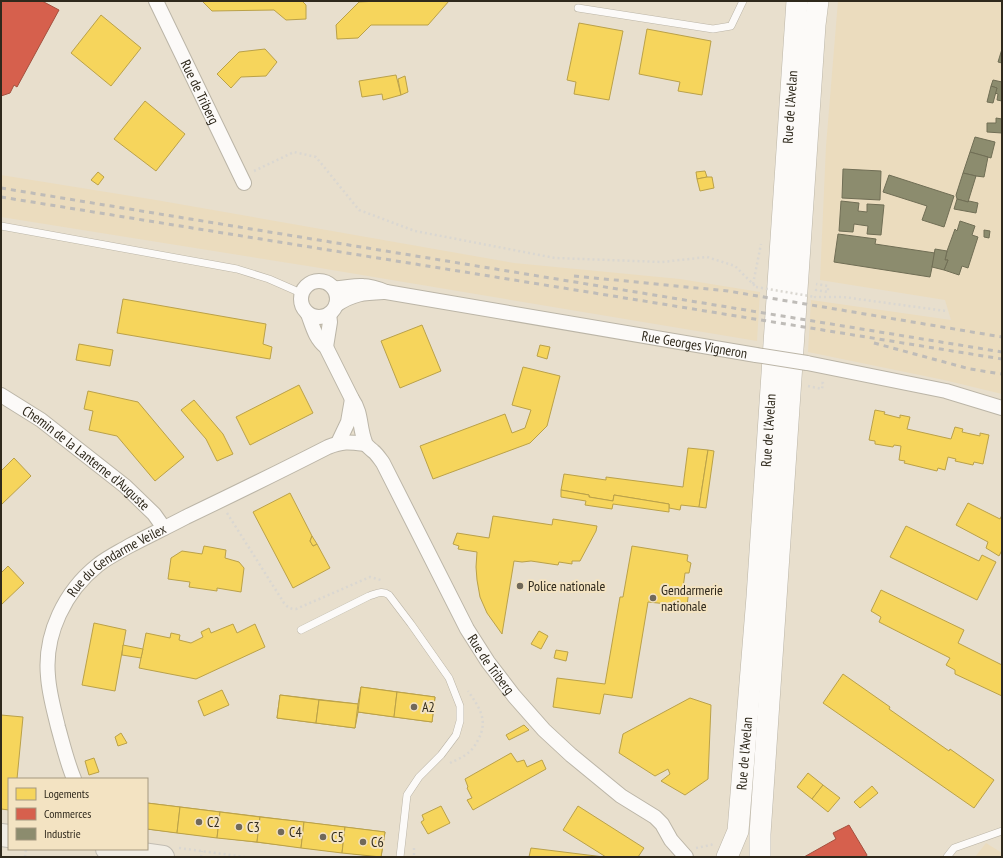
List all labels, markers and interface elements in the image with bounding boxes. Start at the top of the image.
street label: Rue de Triberg [177,57,223,127]
street label: Rue de l'Avelan [778,70,801,144]
street label: Rue Georges Vigneron [640,327,749,362]
street label: Rue de l'Avelan [757,393,780,468]
street label: Chemin de la Lanterne d'Auguste [19,402,154,514]
street label: Rue du Gendarme Veilex [63,520,169,600]
place label: Police nationale [528,577,605,595]
marker: Police nationale [515,581,525,591]
place label: Gendarmerie nationale [661,581,723,615]
marker: Gendarmerie nationale [648,593,658,603]
street label: Rue de Triberg [464,631,518,698]
place label: A2 [422,698,435,716]
marker: A2 [409,702,419,712]
street label: Rue de l'Avelan [732,716,756,791]
legend [8,778,148,850]
text: Logements [44,786,89,801]
text: Commerces [44,806,91,821]
place label: C2 [207,813,220,831]
marker: C2 [194,817,204,827]
place label: C3 [247,818,260,836]
marker: C3 [234,822,244,832]
place label: C4 [289,823,302,841]
text: Industrie [44,826,81,841]
marker: C4 [276,827,286,837]
place label: C5 [331,828,344,846]
marker: C5 [318,832,328,842]
place label: C6 [371,833,384,851]
marker: C6 [358,837,368,847]

